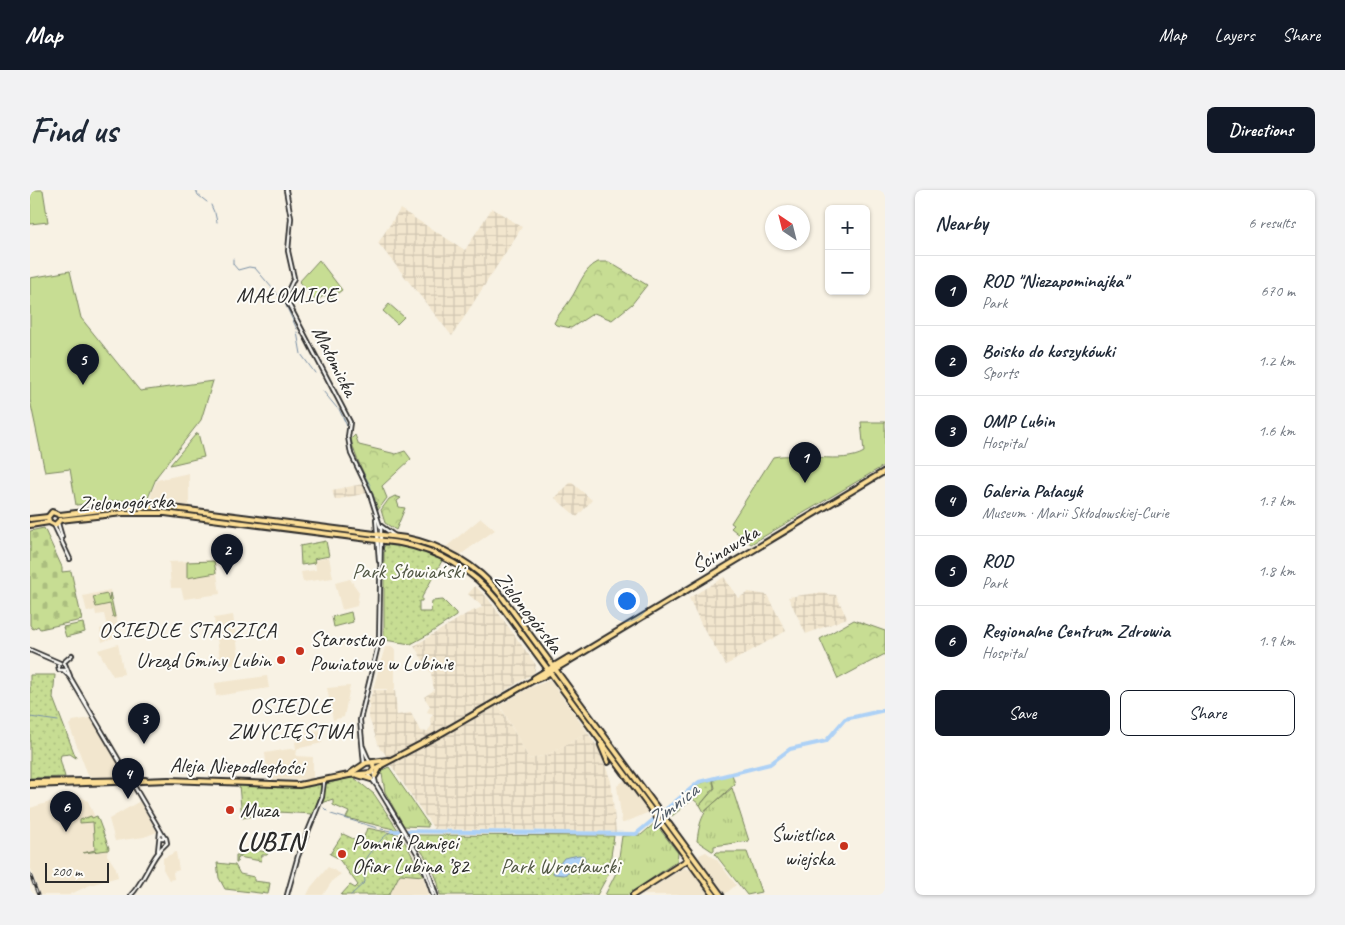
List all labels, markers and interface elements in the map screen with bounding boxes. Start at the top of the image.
text: Map [25,20,62,50]
text: Map [1159,24,1187,46]
text: Layers [1215,24,1254,46]
text: Share [1282,24,1320,46]
button: Directions [1207,107,1315,153]
text: Find us [30,108,117,153]
north arrow [765,205,810,250]
map controls [825,205,870,295]
button: + [825,205,870,250]
text: Nearby [935,210,988,236]
text: 6 results [1248,213,1295,233]
button: − [825,250,870,295]
text: ROD "Niezapominajka" [982,269,1128,293]
district label: MAŁOMICE [236,281,340,309]
text: 1 [947,281,955,301]
text: 670 m [1261,281,1295,301]
text: Park [982,293,1007,313]
street label: Małomicka [306,321,365,403]
text: Boisko do koszykówki [982,339,1114,363]
pin: 5 [67,344,99,385]
text: 2 [947,351,955,371]
text: 1.2 km [1258,351,1295,371]
text: Sports [982,363,1018,383]
text: OMP Lubin [982,409,1055,433]
text: 3 [947,421,955,441]
text: 1.6 km [1258,421,1295,441]
text: Hospital [982,433,1026,453]
pin: 1 [789,442,821,483]
text: Galeria Pałacyk [982,479,1082,503]
street label: Zielonogórska [78,487,176,517]
text: 4 [947,491,955,511]
text: 1.7 km [1258,491,1295,511]
text: Museum · Marii Skłodowskiej-Curie [982,503,1169,523]
street label: Ścinawska [687,518,765,579]
pin: 2 [211,534,243,575]
text: ROD [982,549,1013,573]
park label: Park Słowiański [352,558,467,584]
text: 5 [948,561,954,581]
text: 1.8 km [1258,561,1295,581]
street label: Zielonogórska [489,566,570,659]
text: Park [982,573,1007,593]
your location [614,588,640,614]
district label: OSIEDLE STASZICA [99,616,277,644]
text: Regionalne Centrum Zdrowia [982,619,1170,643]
place label: Starostwo Powiatowe w Lubinie [310,626,454,676]
text: 6 [947,631,955,651]
text: 1.9 km [1258,631,1295,651]
text: Hospital [982,643,1026,663]
marker: Starostwo Powiatowe w Lubinie [294,645,306,657]
place label: Urząd Gminy Lubin [136,647,273,673]
marker: Urząd Gminy Lubin [275,654,287,666]
button: Save [935,690,1110,736]
button: Share [1120,690,1295,736]
district label: OSIEDLE ZWYCIĘSTWA [228,692,354,745]
pin: 3 [128,703,160,744]
street label: Aleja Niepodległości [170,752,307,780]
pin: 4 [112,758,144,799]
water label: Zimnica [640,775,706,835]
pin: 6 [50,791,82,832]
place label: Muza [240,797,280,823]
marker: Muza [224,804,236,816]
place label: Świetlica wiejska [771,821,836,871]
district label: LUBIN [237,825,309,858]
place label: Pomnik Pamięci Ofiar Lubina ’82 [352,829,470,879]
marker: Świetlica wiejska [838,840,850,852]
marker: Pomnik Pamięci Ofiar Lubina ’82 [336,848,348,860]
park label: Park Wrocławski [500,853,623,879]
scale bar [45,860,109,883]
text: 200 m [52,863,82,880]

